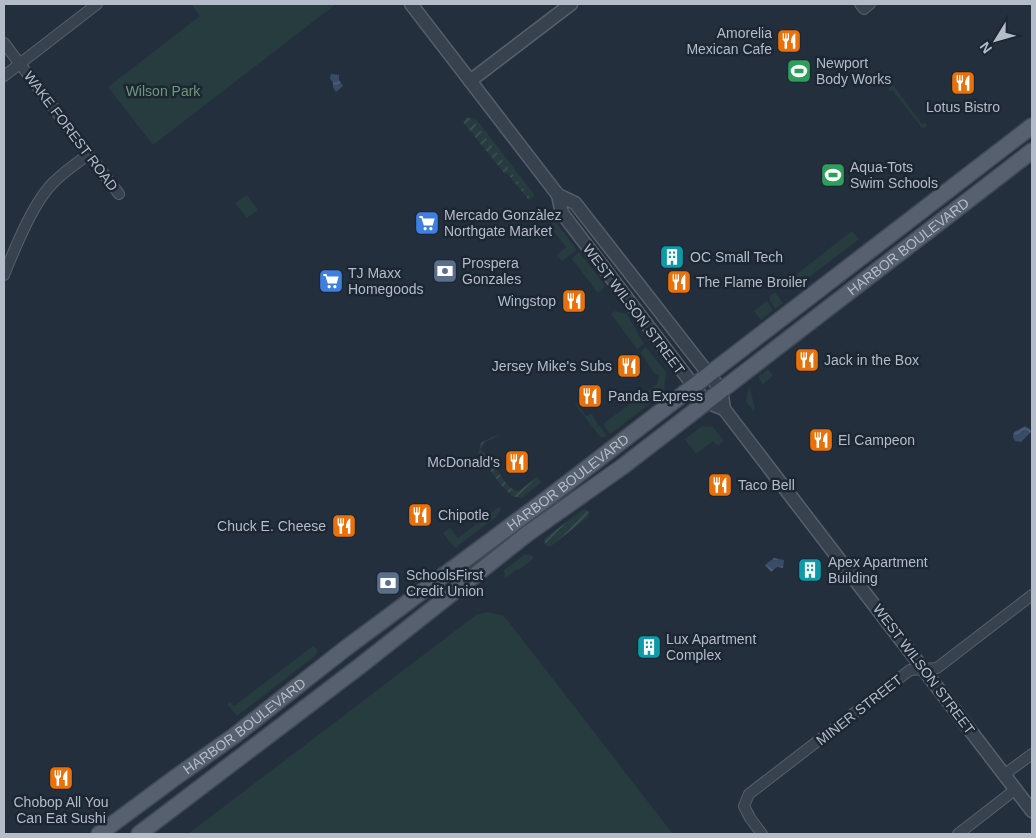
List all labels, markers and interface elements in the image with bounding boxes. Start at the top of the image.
north arrow [971,15,1021,65]
place label: Amorelia Mexican Cafe [686,25,772,57]
restaurant icon: Amorelia Mexican Cafe [776,28,802,54]
text: N [976,39,995,57]
place label: Newport Body Works [816,55,891,87]
sports icon: Newport Body Works [786,58,812,84]
street label: WAKE FOREST ROAD [21,68,121,194]
restaurant icon: Lotus Bistro [950,70,976,96]
park label: Wilson Park [126,83,201,99]
place label: Lotus Bistro [926,99,1000,115]
place label: Aqua-Tots Swim Schools [850,159,938,191]
sports icon: Aqua-Tots Swim Schools [820,162,846,188]
street label: HARBOR BOULEVARD [844,195,972,298]
place label: Mercado Gonzàlez Northgate Market [444,207,562,239]
supermarket icon: Mercado Gonzàlez Northgate Market [414,210,440,236]
street label: WEST WILSON STREET [580,241,688,377]
building icon: OC Small Tech [659,244,685,270]
place label: OC Small Tech [690,249,783,265]
place label: Prospera Gonzales [462,255,521,287]
bank icon: Prospera Gonzales [432,258,458,284]
place label: TJ Maxx Homegoods [348,265,424,297]
supermarket icon: TJ Maxx Homegoods [318,268,344,294]
restaurant icon: The Flame Broiler [666,269,692,295]
place label: The Flame Broiler [696,274,808,290]
restaurant icon: Wingstop [561,288,587,314]
place label: Wingstop [498,293,556,309]
restaurant icon: Jack in the Box [794,347,820,373]
place label: Jack in the Box [824,352,919,368]
restaurant icon: Jersey Mike's Subs [616,353,642,379]
place label: Jersey Mike's Subs [492,358,612,374]
restaurant icon: Panda Express [577,383,603,409]
place label: Panda Express [608,388,703,404]
restaurant icon: El Campeon [808,427,834,453]
street label: HARBOR BOULEVARD [503,431,632,534]
place label: El Campeon [838,432,915,448]
restaurant icon: McDonald's [504,449,530,475]
place label: McDonald's [427,454,500,470]
restaurant icon: Taco Bell [707,472,733,498]
place label: Taco Bell [738,477,795,493]
restaurant icon: Chipotle [407,502,433,528]
place label: Chipotle [438,507,490,523]
restaurant icon: Chuck E. Cheese [331,513,357,539]
place label: Chuck E. Cheese [217,518,326,534]
place label: Apex Apartment Building [828,554,928,586]
building icon: Apex Apartment Building [797,557,823,583]
place label: SchoolsFirst Credit Union [406,567,484,599]
bank icon: SchoolsFirst Credit Union [375,570,401,596]
street label: WEST WILSON STREET [870,601,978,737]
place label: Lux Apartment Complex [666,631,756,663]
building icon: Lux Apartment Complex [636,634,662,660]
street label: MINER STREET [813,671,905,748]
street label: HARBOR BOULEVARD [180,675,309,777]
restaurant icon: Chobop All You Can Eat Sushi [48,765,74,791]
place label: Chobop All You Can Eat Sushi [14,794,108,826]

